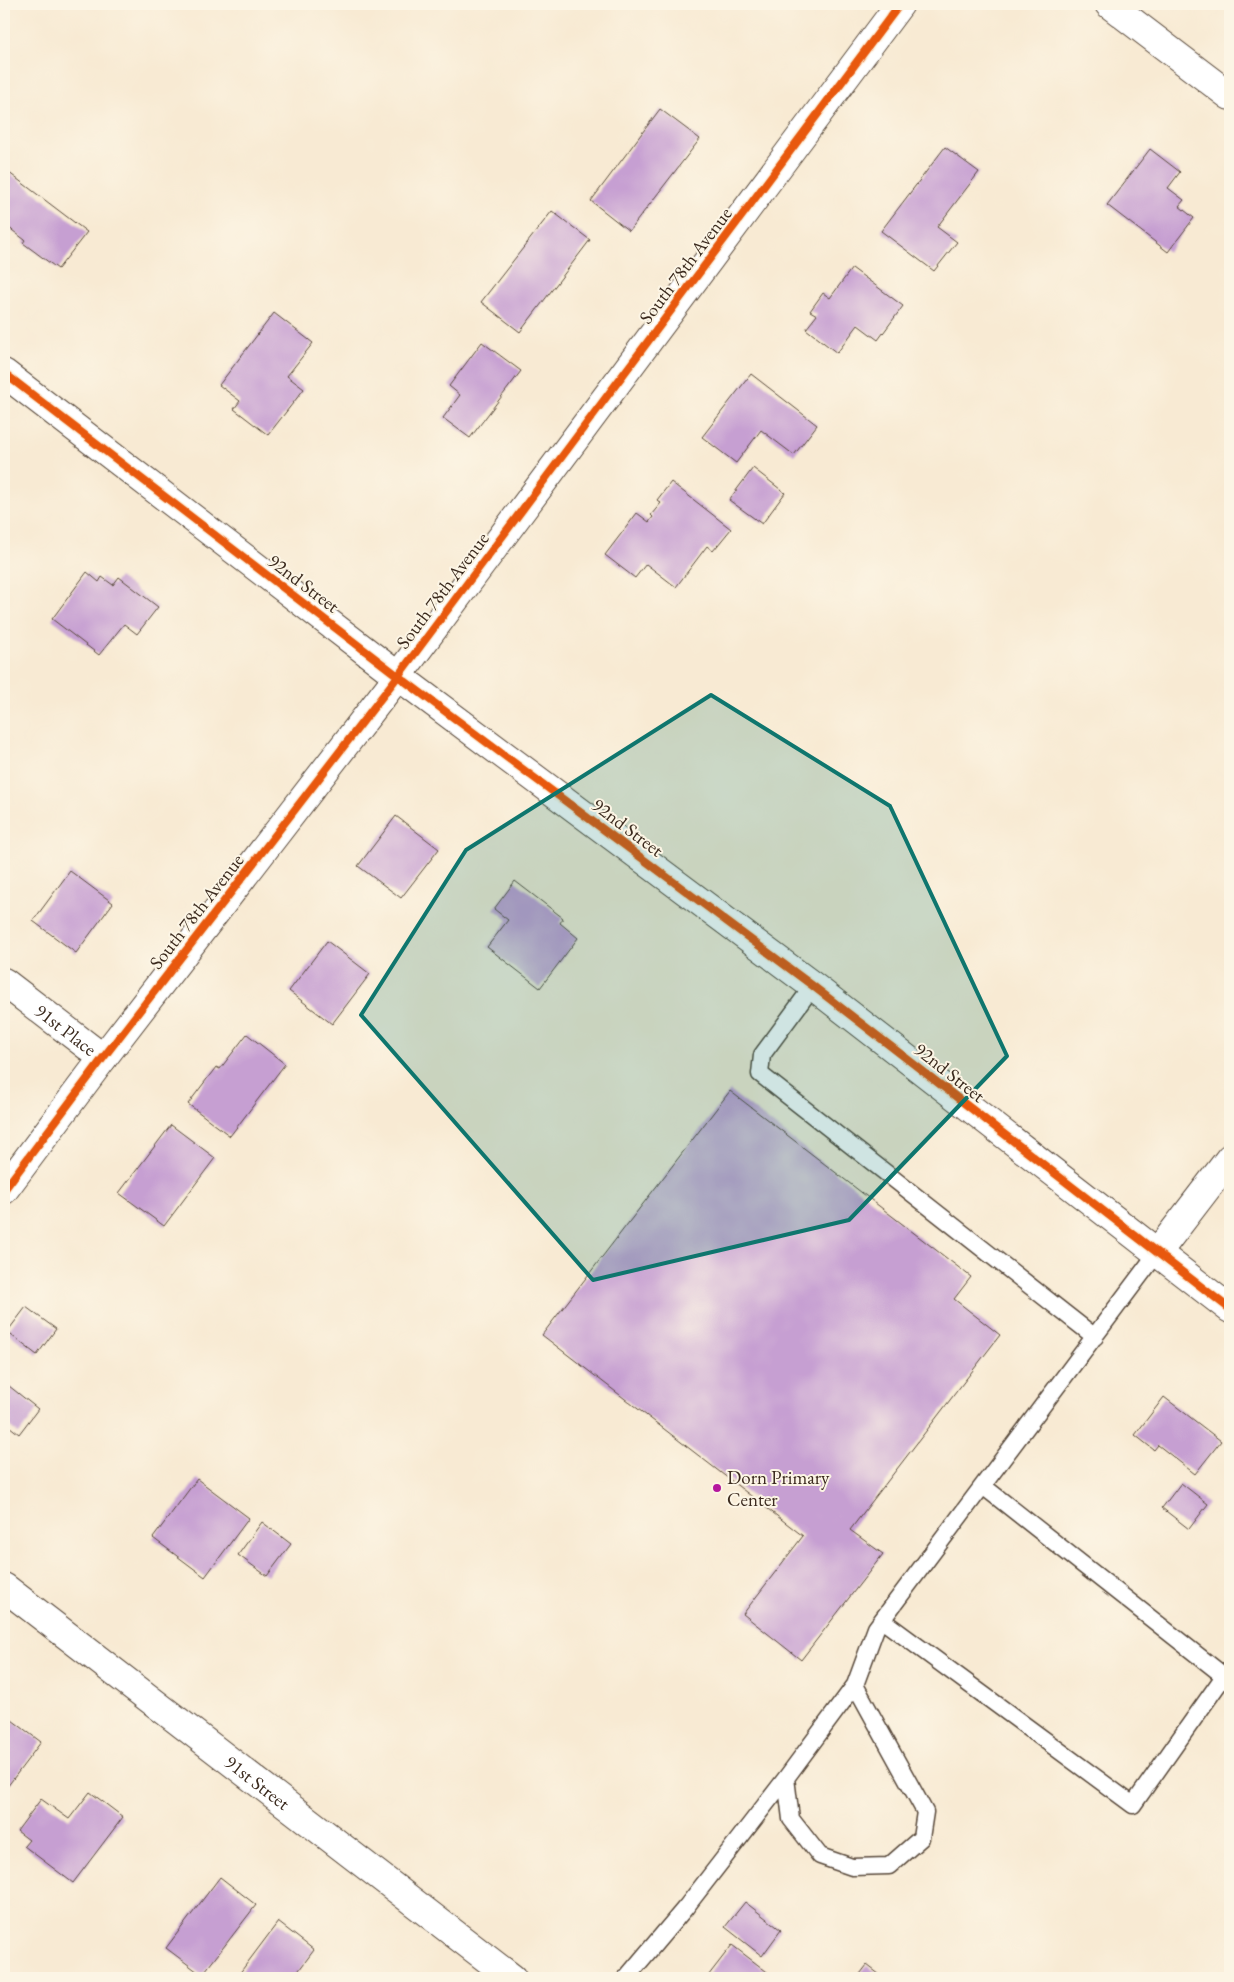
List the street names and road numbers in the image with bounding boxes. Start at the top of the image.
street label: South 78th Avenue [633,202,738,329]
street label: South 78th Avenue [390,527,495,654]
street label: 92nd Street [263,548,345,619]
street label: 92nd Street [587,792,669,863]
street label: South 78th Avenue [143,848,249,974]
street label: 91st Place [30,998,102,1062]
street label: 92nd Street [909,1037,990,1108]
street label: 91st Street [220,1750,295,1816]

